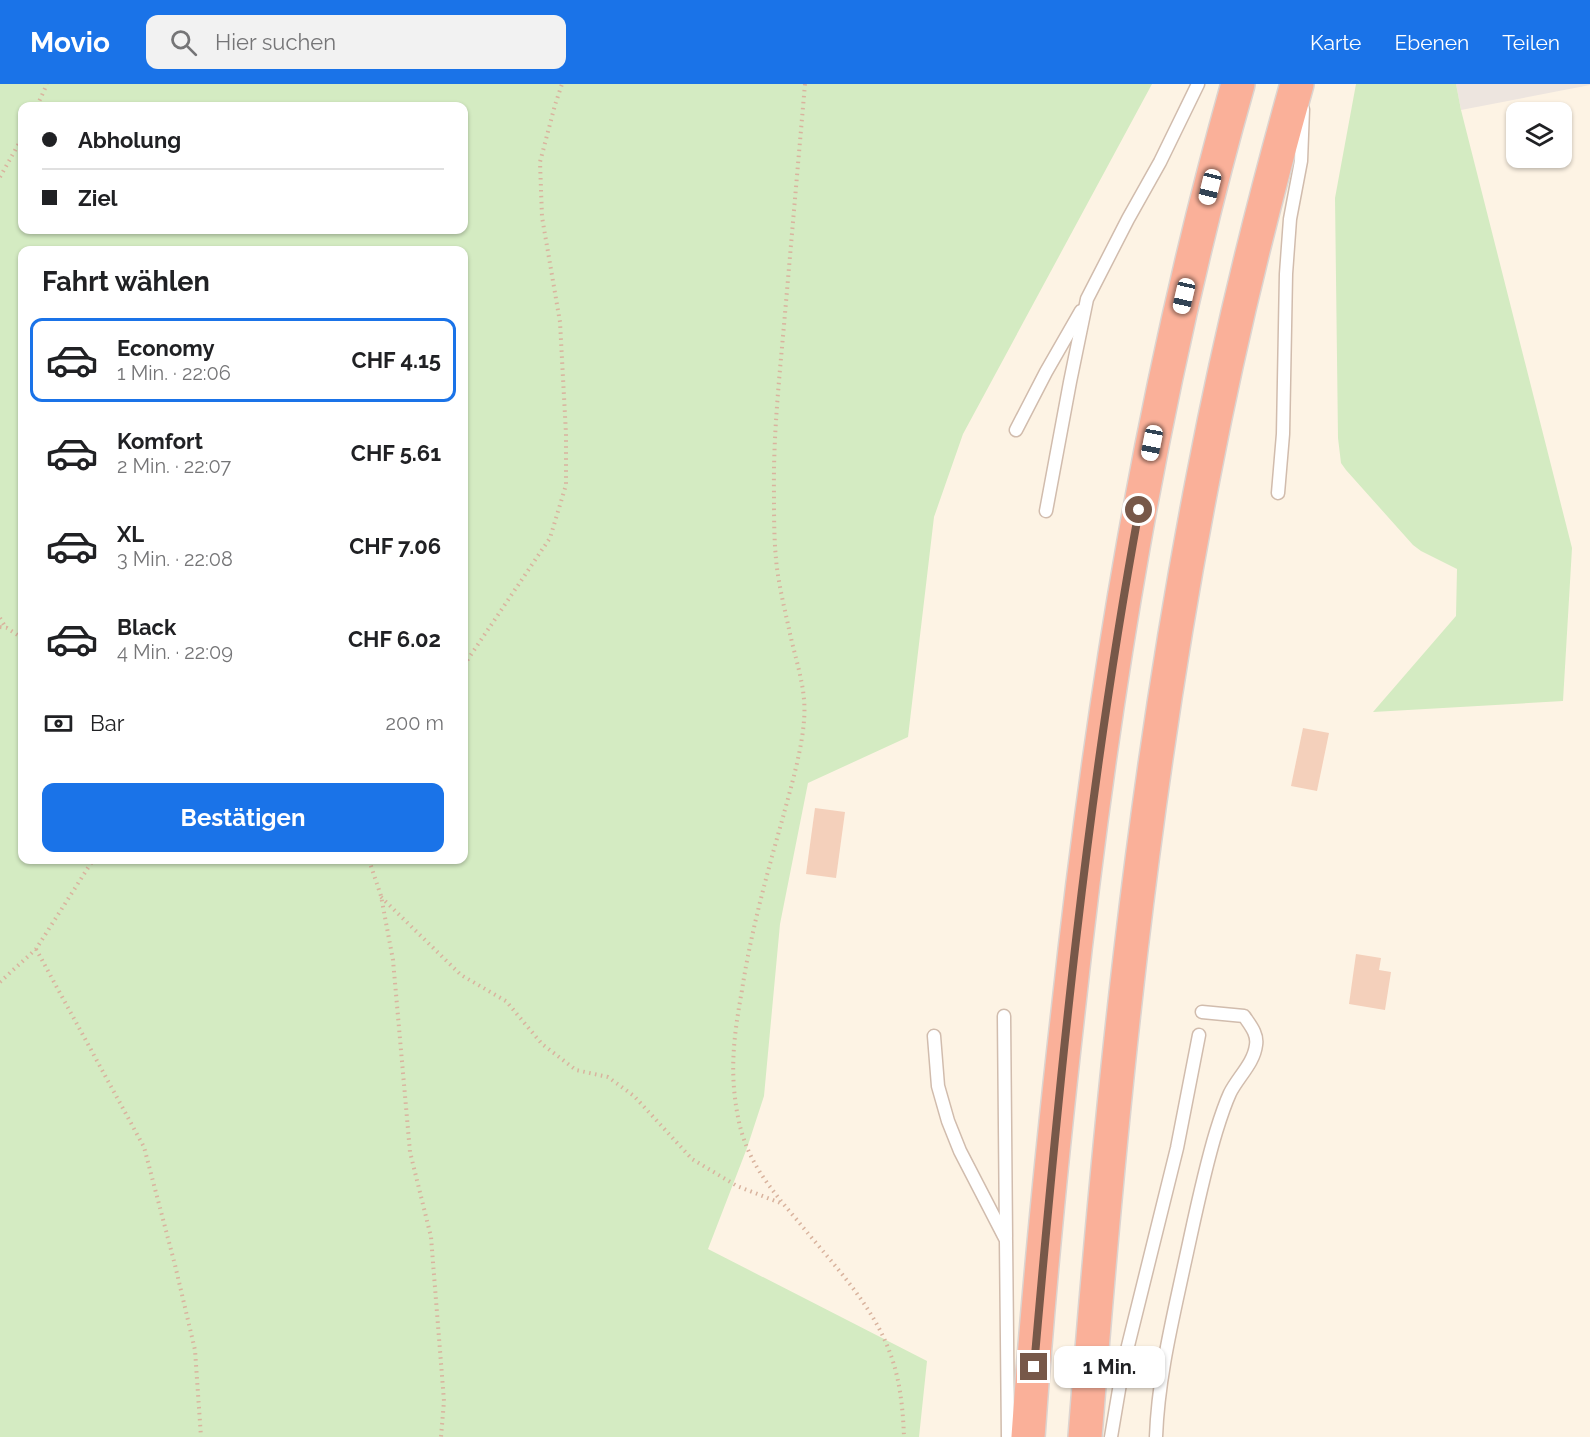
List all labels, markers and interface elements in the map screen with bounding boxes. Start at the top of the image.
search box [146,15,566,69]
text: Movio [30,26,110,59]
icon: search [167,26,200,59]
text: Hier suchen [215,29,336,55]
text: Karte [1310,30,1361,55]
text: Ebenen [1394,30,1469,55]
text: Teilen [1502,30,1560,55]
map controls [1506,102,1572,168]
button: layers [1506,102,1572,168]
text: Abholung [78,127,181,153]
car [1197,167,1223,207]
text: Ziel [78,185,118,211]
text: Fahrt wählen [42,266,210,297]
car [1171,276,1197,316]
icon: car [45,333,99,387]
text: Economy [117,335,215,361]
text: CHF 4.15 [352,347,441,373]
text: 1 Min. · 22:06 [117,361,231,385]
car [1140,424,1164,462]
icon: car [45,426,99,480]
text: Komfort [117,428,203,454]
text: CHF 5.61 [351,440,441,466]
text: 2 Min. · 22:07 [117,454,231,478]
route start [1125,496,1152,523]
icon: car [45,519,99,573]
text: XL [117,521,144,547]
text: CHF 7.06 [349,533,441,559]
text: 3 Min. · 22:08 [117,547,233,571]
icon: car [45,612,99,666]
text: Black [117,614,176,640]
text: CHF 6.02 [348,626,441,652]
text: 4 Min. · 22:09 [117,640,233,664]
icon: cash [42,707,75,740]
text: Bar [90,710,124,736]
text: 200 m [386,711,444,735]
button: Bestätigen [42,783,444,852]
callout: 1 Min. [1055,1346,1166,1388]
route end [1020,1353,1047,1380]
text: 1 Min. [1083,1355,1136,1379]

